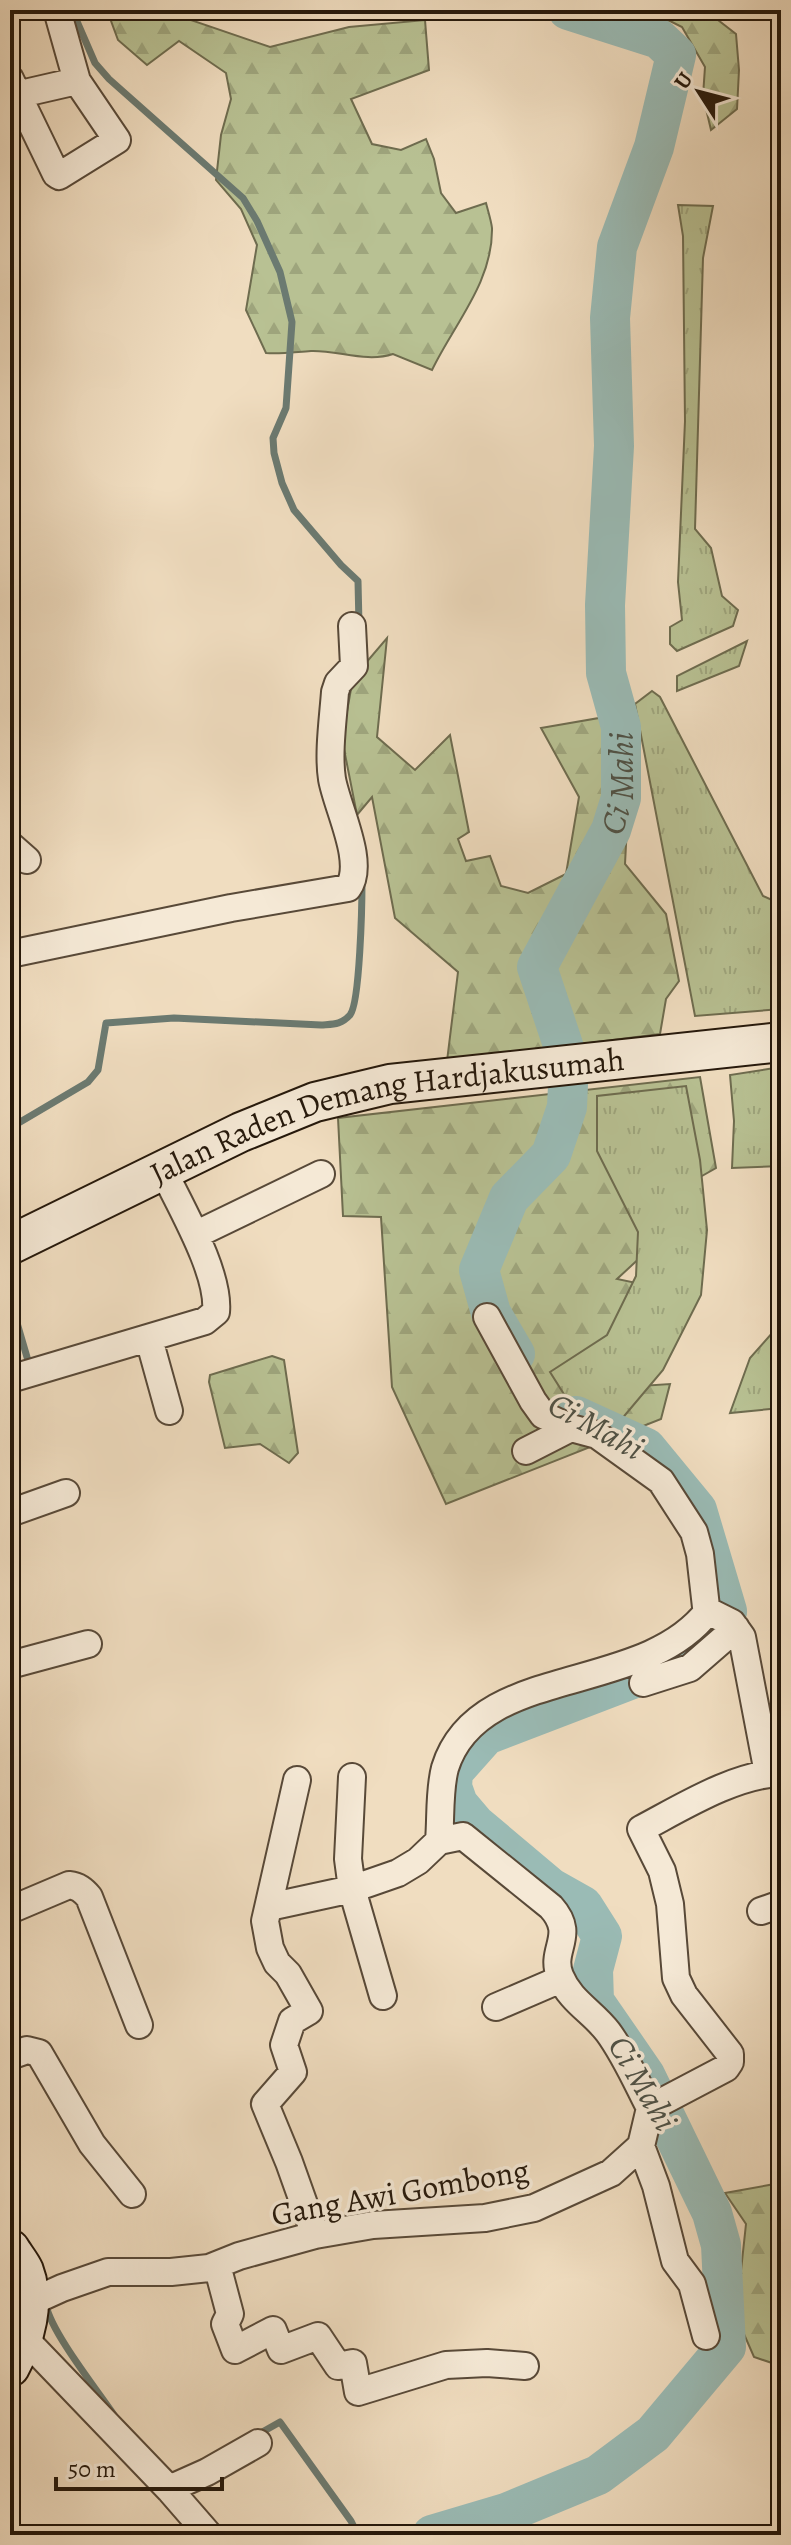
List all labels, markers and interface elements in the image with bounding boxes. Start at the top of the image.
north arrow [659,52,739,132]
text: U [667,66,700,96]
water label: Ci Mahi [588,732,645,840]
street label: Jalan Raden Demang Hardjakusumah [143,1037,626,1195]
water label: Ci Mahi [540,1381,652,1471]
water label: Ci Mahi [597,2027,689,2139]
street label: Gang Awi Gombong [268,2148,532,2236]
scale bar [56,2441,222,2491]
text: 50 m [68,2453,116,2485]

